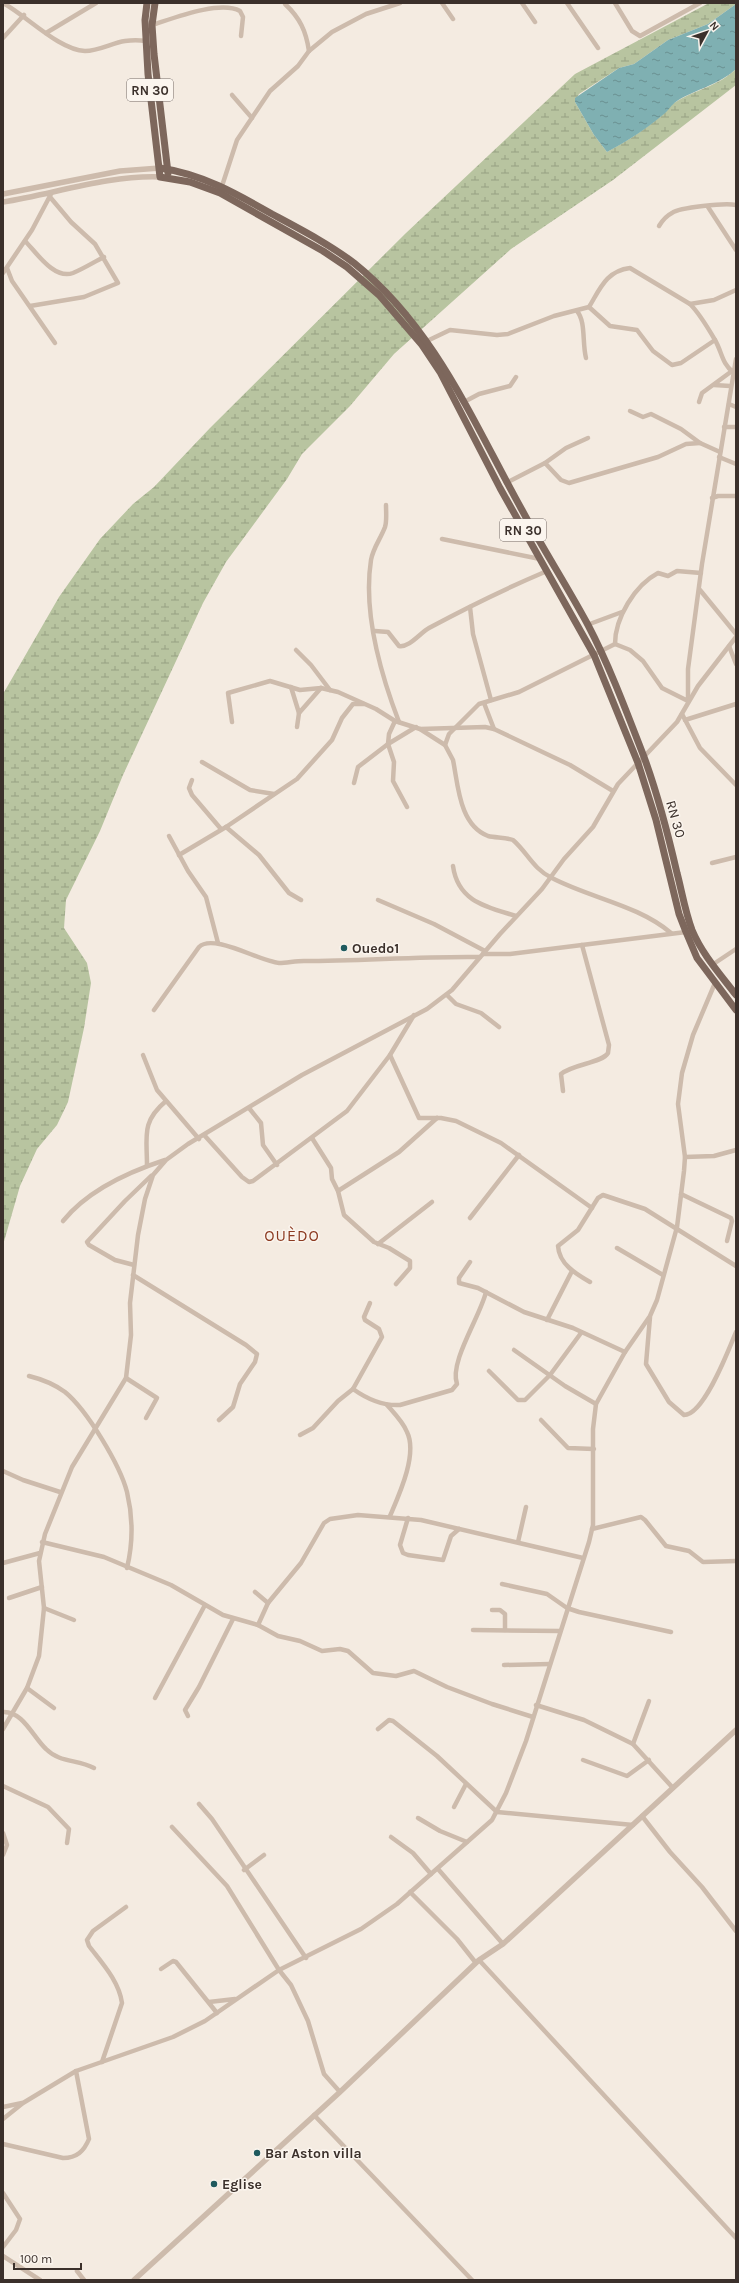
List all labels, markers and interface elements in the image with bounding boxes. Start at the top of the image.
north arrow [687,12,727,52]
text: N [707,19,722,33]
road number: RN 30 [127,79,173,101]
road number: RN 30 [500,519,546,541]
street label: RN 30 [662,799,689,840]
place label: Ouedo1 [352,940,399,957]
marker: Ouedo1 [339,943,349,953]
district label: OUÈDO [264,1226,320,1245]
place label: Bar Aston villa [265,2145,362,2162]
marker: Bar Aston villa [252,2148,262,2158]
place label: Eglise [222,2176,262,2193]
marker: Eglise [209,2179,219,2189]
scale bar [14,2245,81,2271]
text: 100 m [20,2252,52,2266]

